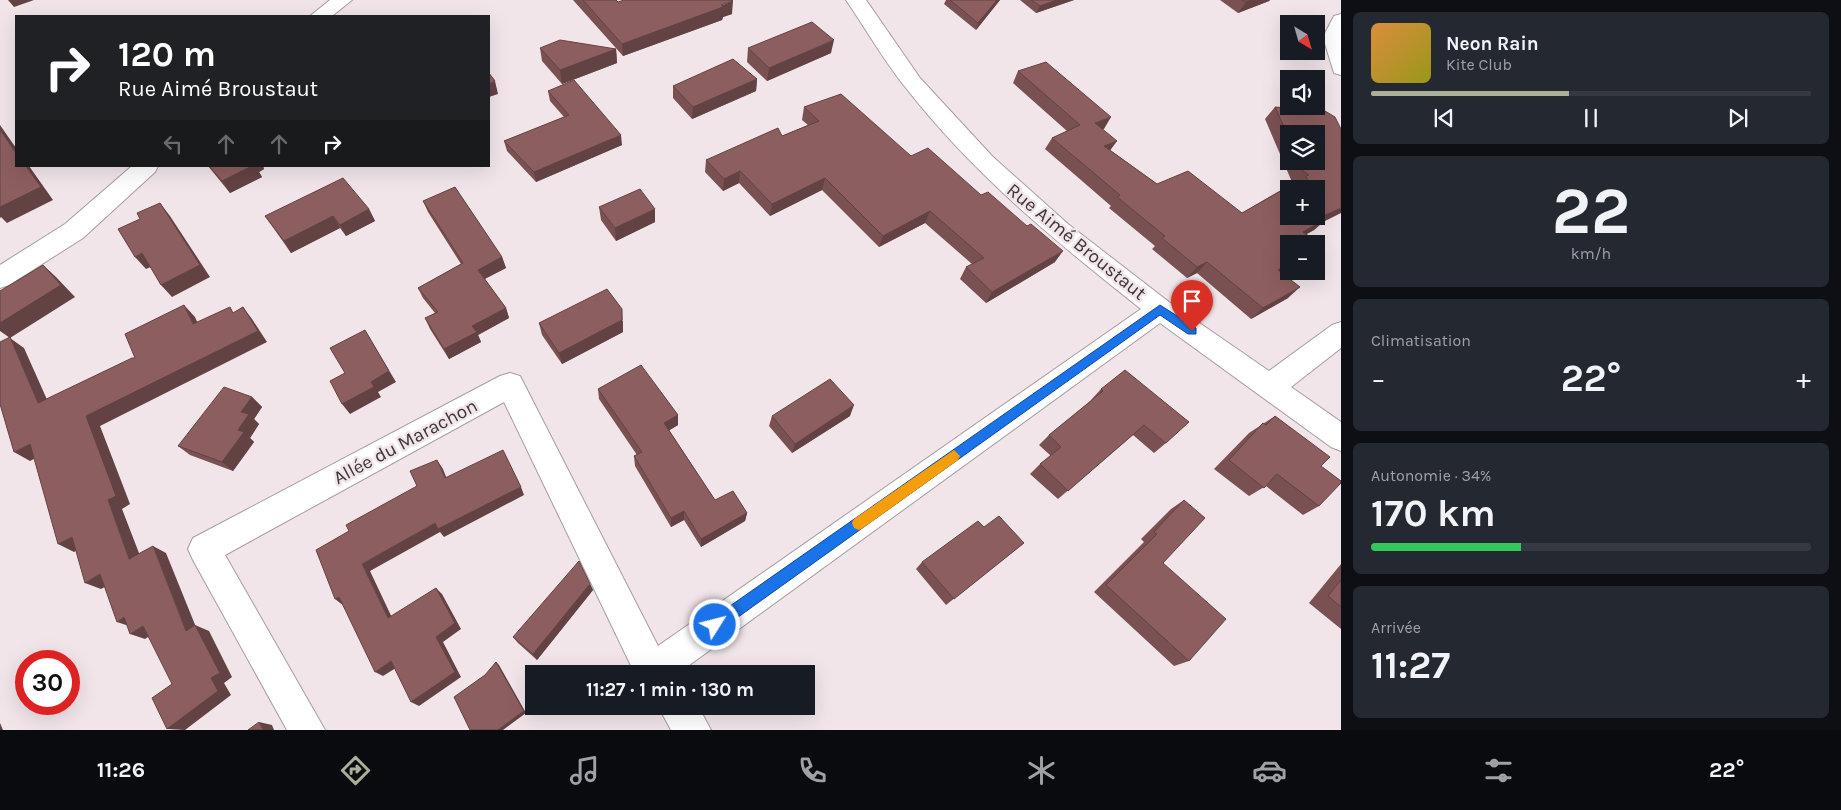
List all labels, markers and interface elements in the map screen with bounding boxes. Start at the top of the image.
north arrow [1280,15,1325,60]
map controls [1280,15,1325,280]
text: Neon Rain [1446,33,1539,55]
text: 120 m [118,34,216,75]
icon: right [35,35,100,100]
text: Kite Club [1446,55,1512,74]
button: sound [1280,70,1325,115]
text: Rue Aimé Broustaut [118,76,318,102]
icon: previous [1430,104,1458,132]
icon: pause [1577,104,1605,132]
icon: next [1724,104,1752,132]
button: layers [1280,125,1325,170]
icon: left [159,130,187,158]
icon: ahead [212,130,240,158]
icon: ahead [265,130,293,158]
icon: right [318,130,346,158]
text: 22 [1552,173,1630,249]
street label: Rue Aimé Broustaut [1002,179,1150,305]
button: + [1280,180,1325,225]
button: − [1280,235,1325,280]
text: km/h [1571,244,1611,263]
pin [1171,280,1213,331]
icon: arrive [1178,287,1206,315]
text: Climatisation [1371,331,1471,350]
text: 22° [1561,356,1621,401]
text: − [1371,362,1386,395]
text: + [1796,362,1811,395]
street label: Allée du Marachon [330,395,481,489]
text: Autonomie · 34% [1371,466,1491,485]
text: 170 km [1371,491,1496,536]
position arrow [688,598,740,650]
text: Arrivée [1371,618,1421,637]
text: 11:27 [1371,643,1450,688]
speed limit sign: 30 [15,650,80,715]
text: 11:27 · 1 min · 130 m [586,679,754,701]
icon: directions [338,753,373,788]
icon: music [567,753,602,788]
icon: phone [795,753,830,788]
icon: climate [1024,753,1059,788]
icon: car [1252,753,1287,788]
icon: filters [1481,753,1516,788]
text: 11:26 [97,757,145,783]
text: 22° [1709,757,1744,783]

